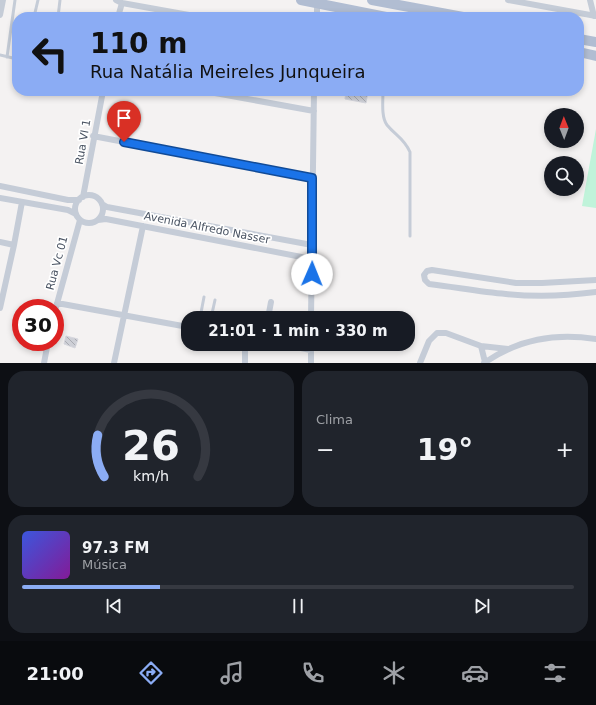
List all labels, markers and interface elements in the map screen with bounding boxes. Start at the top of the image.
text: 110 m [90,27,187,60]
icon: left [24,28,76,80]
text: Rua Natália Meireles Junqueira [90,61,366,82]
pin [107,101,141,142]
icon: arrive [113,107,135,129]
north arrow [544,108,584,148]
map controls [544,108,584,196]
street label: Rua VI 1 [73,118,93,166]
button: search [544,156,584,196]
street label: Avenida Alfredo Nasser [143,209,271,247]
street label: Rua Vc 01 [44,235,70,291]
position arrow [291,253,333,295]
speed limit sign: 30 [12,299,64,351]
text: 21:01 · 1 min · 330 m [208,322,388,340]
text: Clima [316,412,353,427]
text: 26 [122,421,180,470]
text: 19° [417,432,473,467]
text: − [316,437,334,462]
text: + [556,437,574,462]
text: km/h [133,468,169,484]
text: 97.3 FM [82,539,149,557]
text: Música [82,557,127,572]
icon: previous [103,595,125,617]
icon: pause [287,595,309,617]
icon: next [471,595,493,617]
icon: directions [137,659,165,687]
icon: music [218,659,246,687]
icon: phone [299,659,327,687]
icon: climate [380,659,408,687]
icon: car [461,659,489,687]
icon: filters [541,659,569,687]
text: 21:00 [26,663,84,684]

